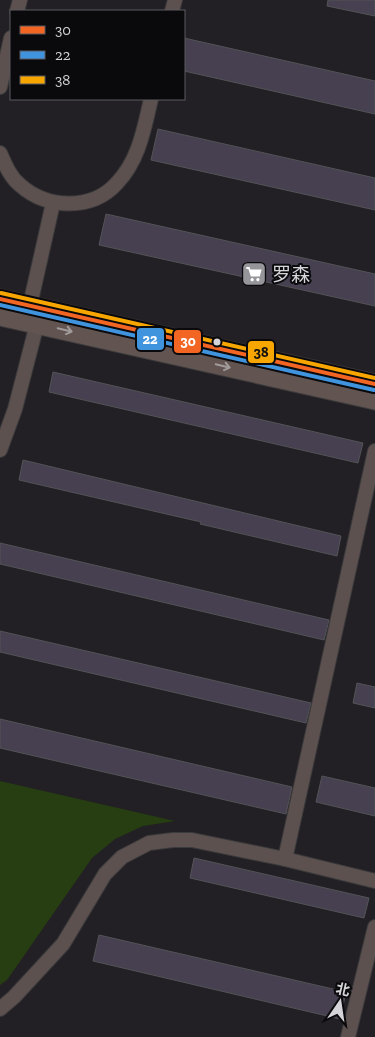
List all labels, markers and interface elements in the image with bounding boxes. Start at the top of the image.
legend [10,10,185,100]
text: 30 [55,21,71,39]
text: 22 [55,46,71,64]
text: 38 [55,71,70,89]
supermarket icon: 罗森 [241,261,267,287]
place label: 罗森 [272,263,310,286]
one-way arrow [56,326,72,335]
line badge: 22 [136,327,165,351]
line badge: 30 [173,329,202,354]
text: 22 [142,331,158,348]
text: 30 [180,333,196,350]
unlabelled marker [212,337,222,347]
line badge: 38 [247,340,275,364]
text: 38 [253,344,269,361]
one-way arrow [215,361,231,371]
north arrow [315,977,365,1027]
text: 北 [334,980,352,1000]

